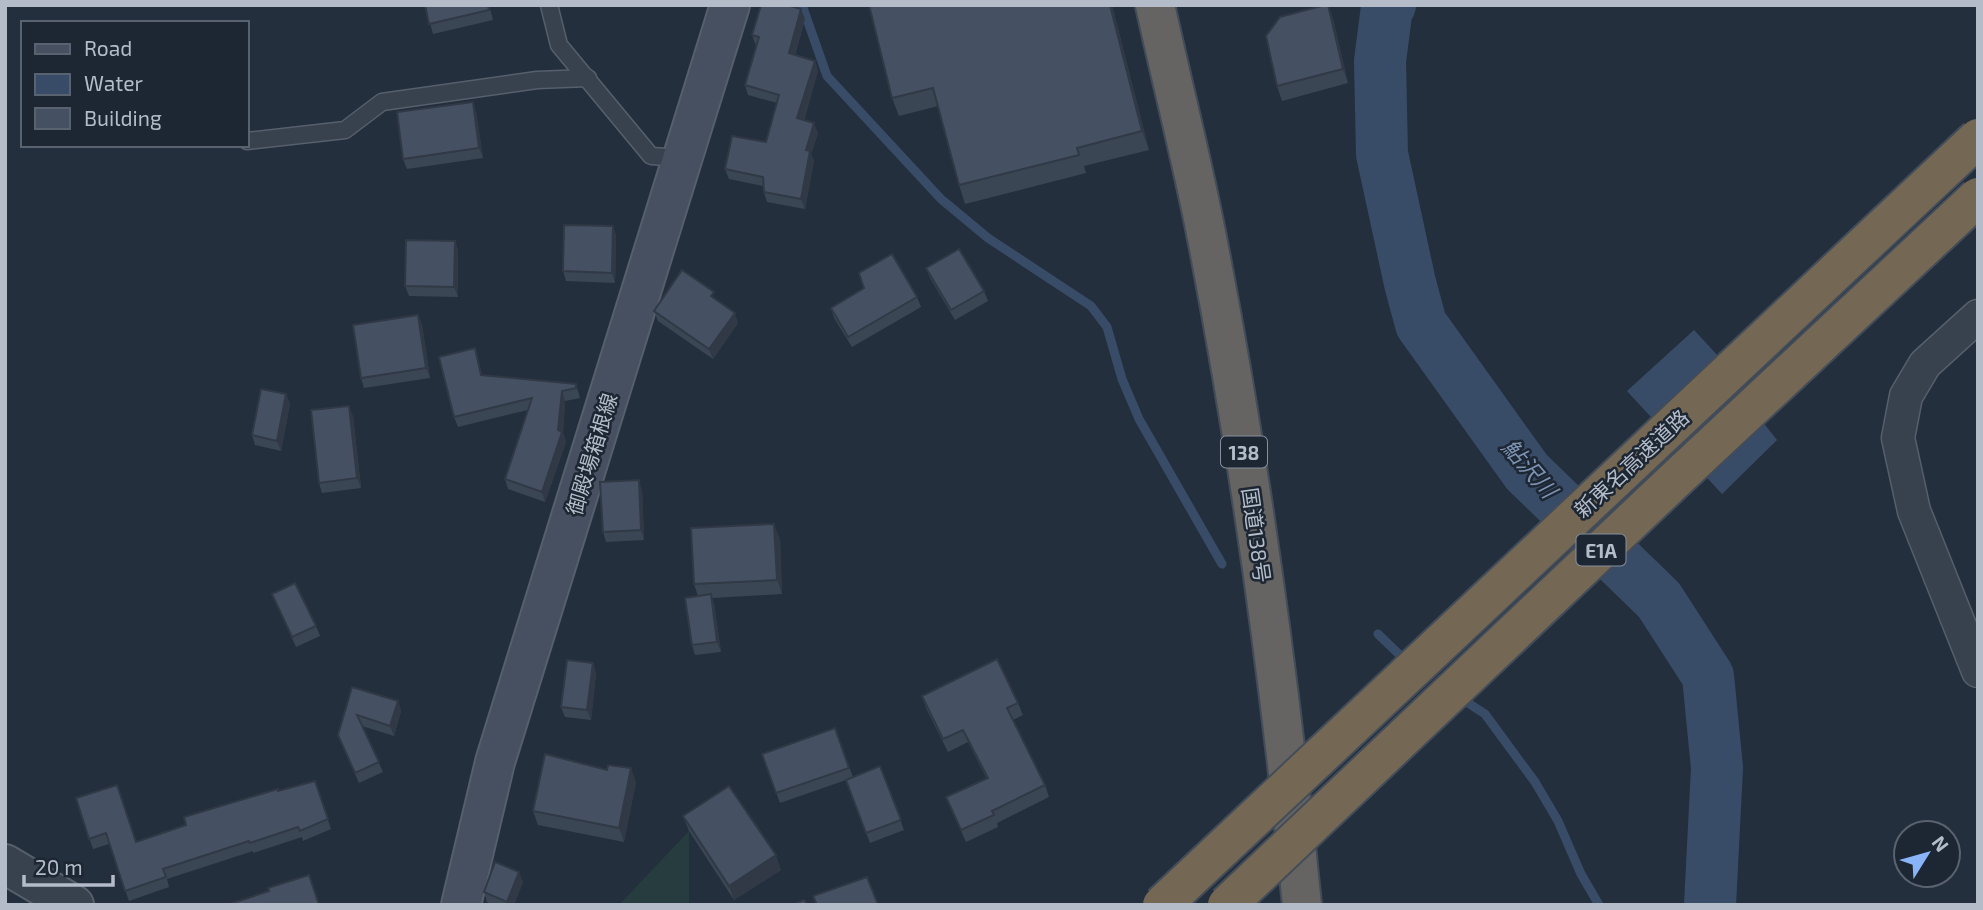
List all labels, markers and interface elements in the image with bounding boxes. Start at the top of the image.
legend [21,21,248,147]
text: Road [84,35,132,60]
text: Water [84,70,143,95]
text: Building [84,105,162,130]
street label: 御殿場箱根線 [561,390,621,518]
street label: 新東名高速道路 [1569,404,1693,522]
water label: 鮎沢川 [1497,433,1565,505]
road number: 138 [1221,436,1267,467]
street label: 国道138号 [1238,486,1276,584]
road number: E1A [1576,534,1626,566]
north arrow [1892,819,1962,889]
text: N [1928,831,1954,856]
scale bar [24,844,114,888]
text: 20 m [35,854,83,879]

